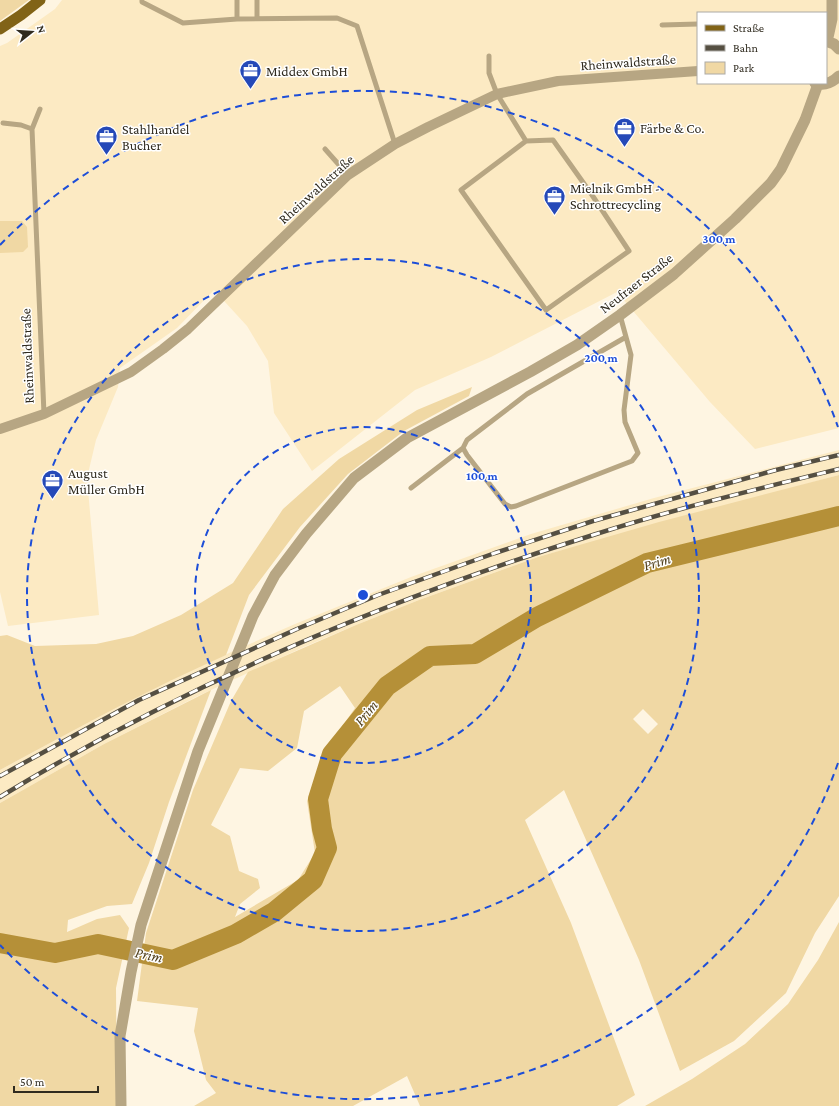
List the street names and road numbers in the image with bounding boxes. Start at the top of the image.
street label: Rheinwaldstraße [580,51,676,73]
street label: Rheinwaldstraße [275,151,357,227]
street label: Neufraer Straße [596,250,676,316]
street label: Rheinwaldstraße [17,308,37,404]

